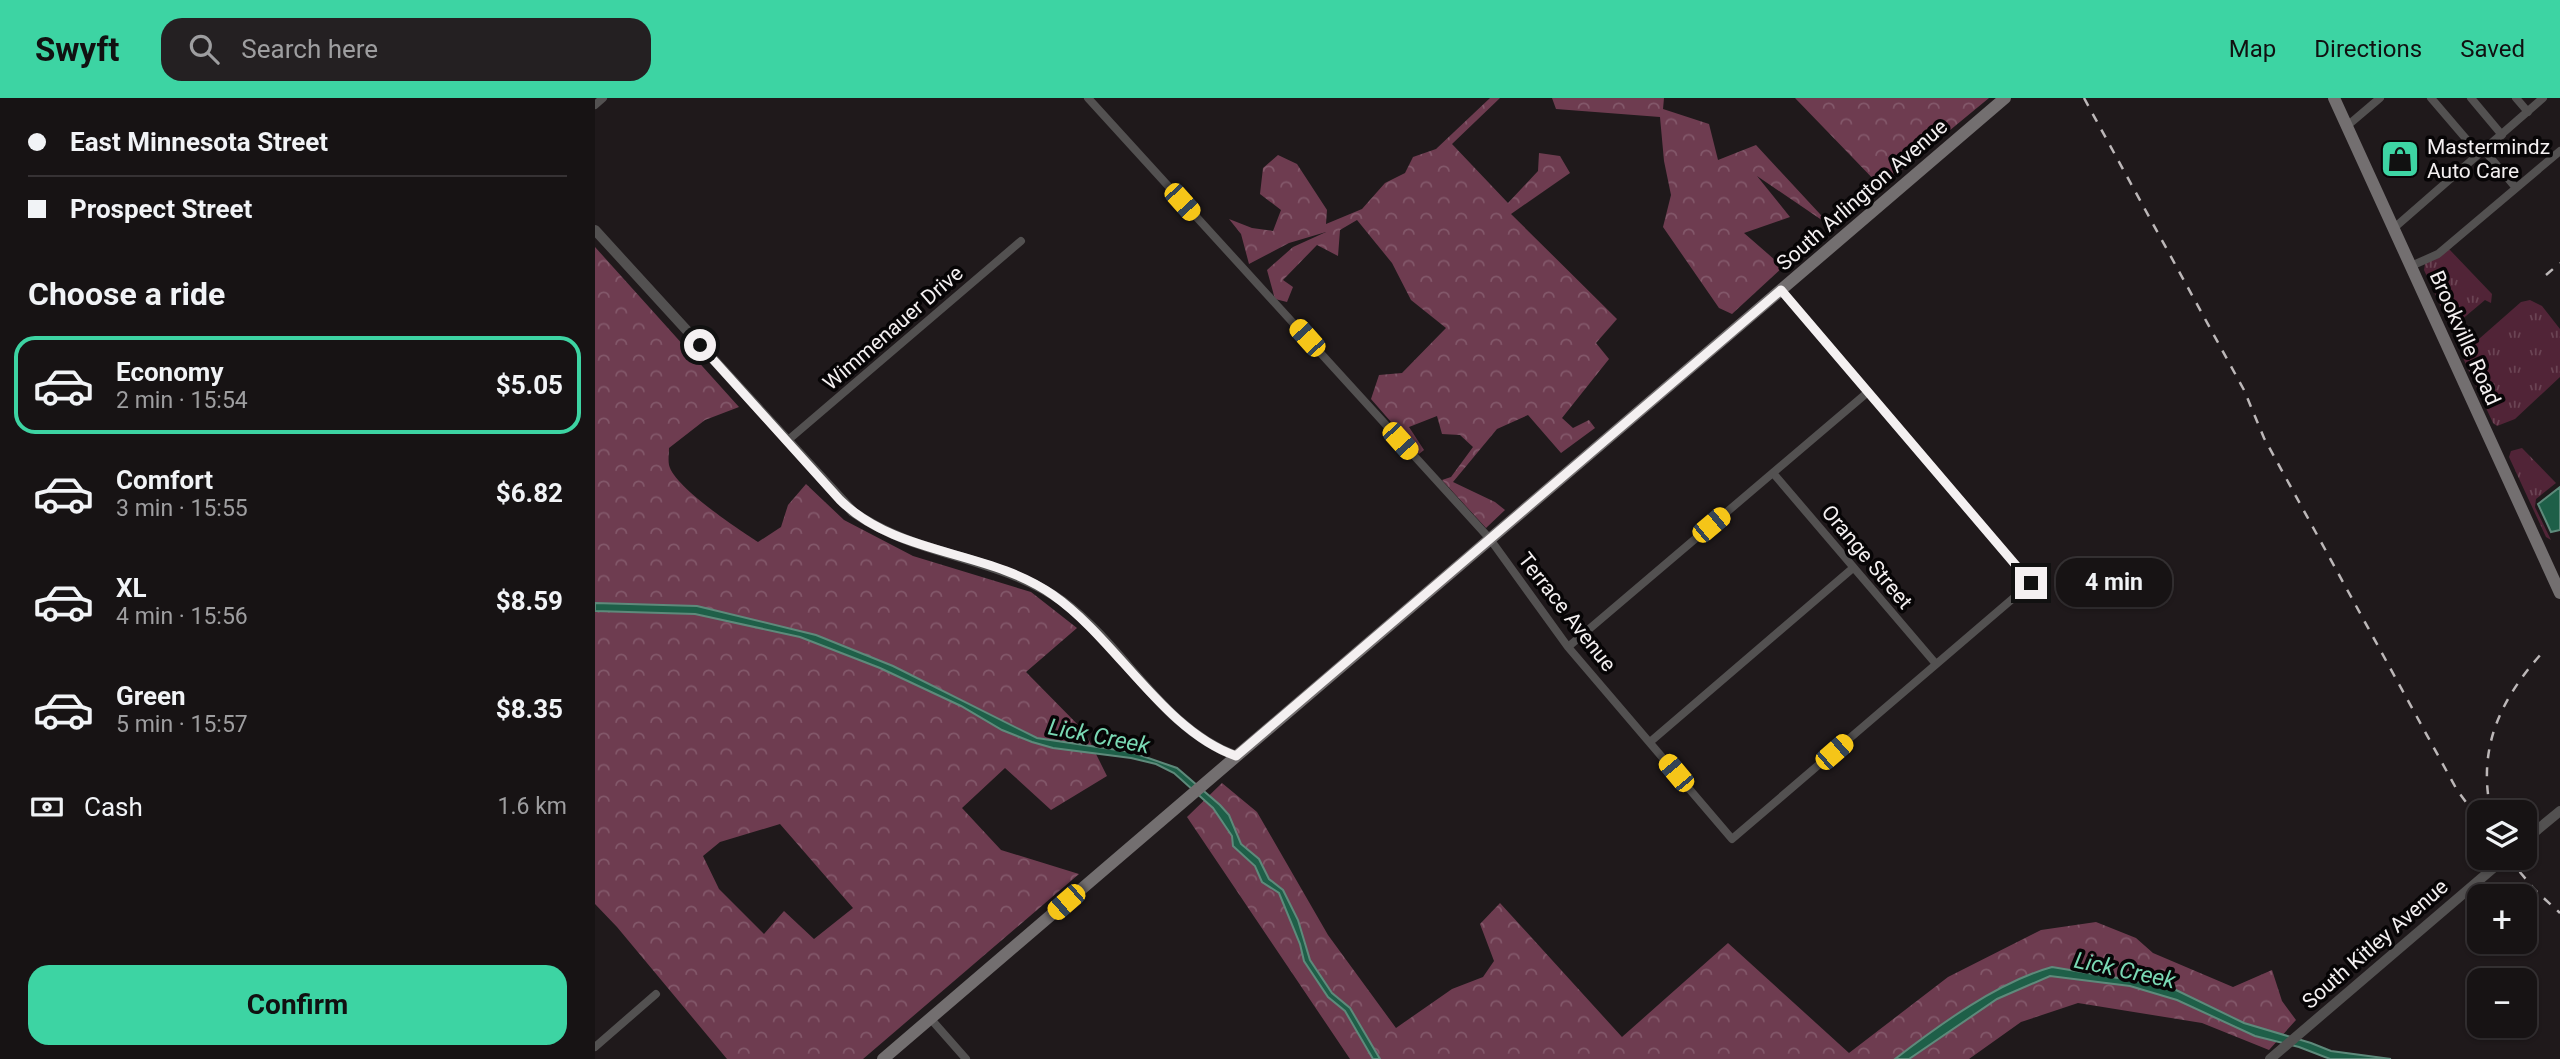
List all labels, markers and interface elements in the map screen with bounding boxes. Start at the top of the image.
search box [161,18,651,81]
text: Swyft [35,30,119,69]
icon: search [185,30,223,68]
text: Search here [241,34,378,64]
text: Map [2229,35,2276,63]
text: Directions [2314,35,2422,63]
text: Saved [2460,35,2525,63]
street label: South Arlington Avenue [1772,114,1952,276]
text: East Minnesota Street [70,127,328,157]
place label: Mastermindz Auto Care [2427,135,2550,183]
shop icon: Mastermindz Auto Care [2379,138,2421,180]
car [1161,179,1204,225]
text: Prospect Street [70,194,252,224]
street label: Wimmenauer Drive [818,261,968,395]
street label: Brookville Road [2425,267,2505,409]
text: Choose a ride [28,275,225,313]
car [1286,315,1329,361]
route start [684,329,716,361]
icon: car [32,354,95,417]
text: Economy [116,357,223,387]
text: $5.05 [496,370,563,400]
text: 2 min · 15:54 [116,387,248,414]
car [1379,418,1422,464]
icon: car [32,462,95,525]
text: Comfort [116,465,213,495]
text: $6.82 [496,478,563,508]
text: 3 min · 15:55 [116,495,248,522]
street label: Orange Street [1817,500,1917,614]
car [1689,503,1734,547]
street label: Terrace Avenue [1513,548,1621,676]
callout: 4 min [2055,559,2171,608]
route end [2015,567,2047,599]
text: 4 min [2085,569,2143,596]
icon: car [32,570,95,633]
text: XL [116,573,147,603]
text: $8.59 [496,586,563,616]
text: 4 min · 15:56 [116,603,248,630]
icon: car [32,678,95,741]
text: Green [116,681,186,711]
text: $8.35 [496,694,563,724]
text: 5 min · 15:57 [116,711,248,738]
water label: Lick Creek [1046,713,1153,760]
car [1812,730,1857,774]
car [1655,750,1698,796]
icon: cash [28,788,66,826]
text: Cash [84,792,143,822]
text: 1.6 km [498,793,567,820]
map controls [2467,800,2537,1038]
button: layers [2467,800,2537,870]
street label: South Kitley Avenue [2297,874,2453,1014]
car [1044,880,1089,924]
button: + [2467,884,2537,954]
water label: Lick Creek [2072,947,2179,995]
button: Confirm [28,965,567,1045]
button: − [2467,968,2537,1038]

